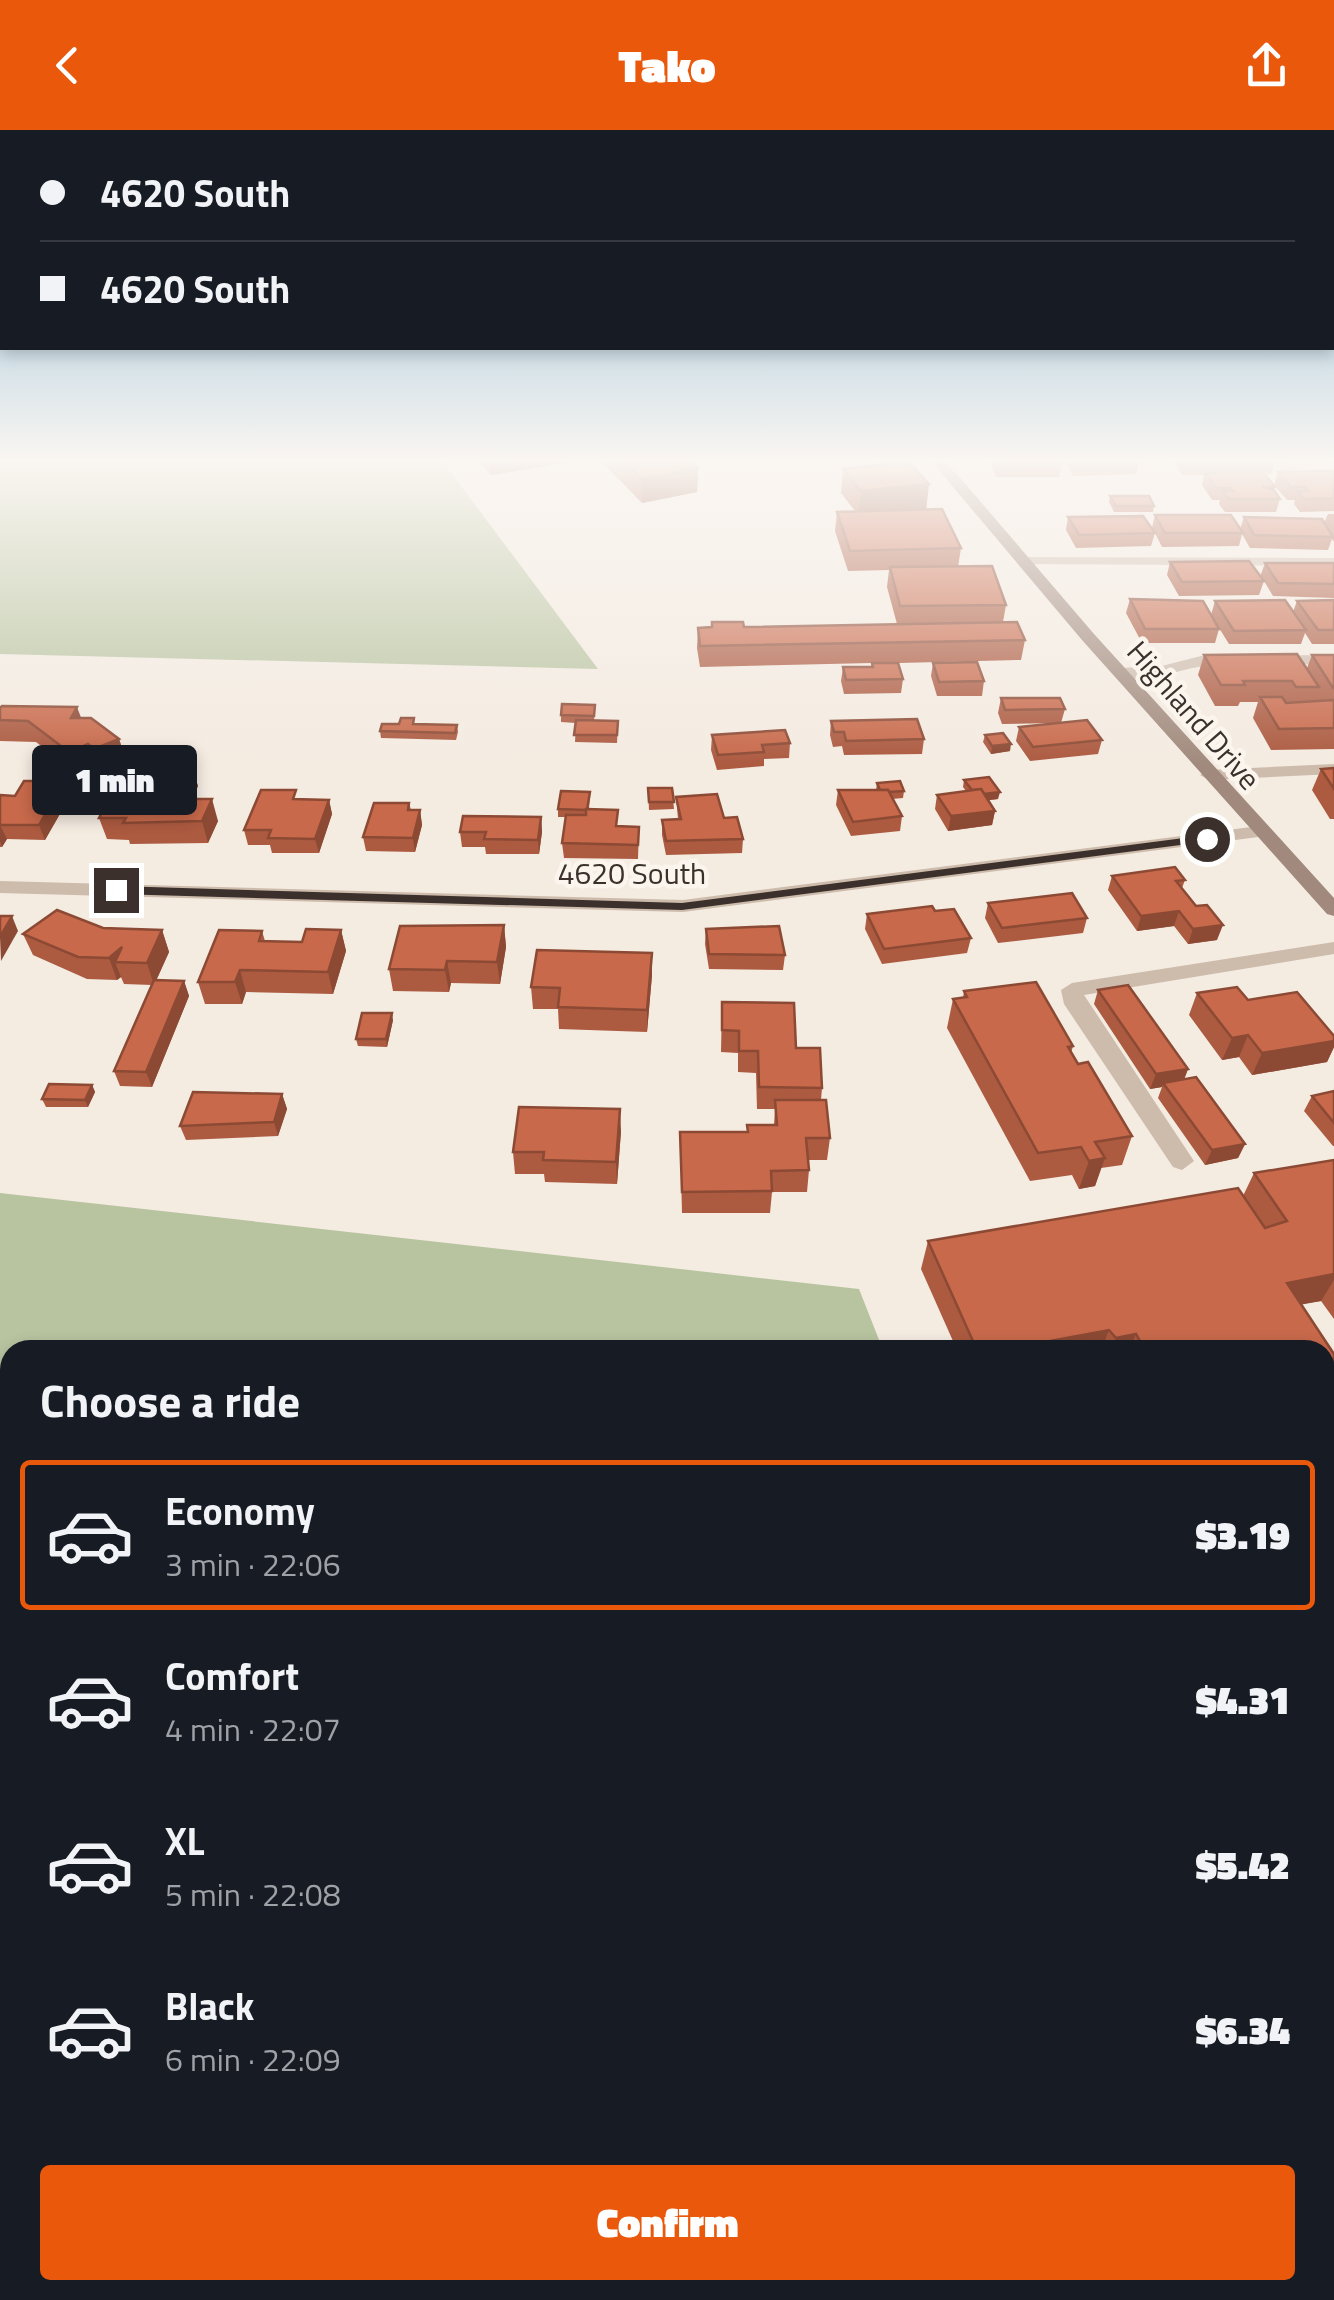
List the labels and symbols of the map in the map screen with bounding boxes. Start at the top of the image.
street label: Highland Drive [1116,630,1272,800]
callout: 1 min [34,745,198,815]
route start [1185,817,1230,862]
street label: 4620 South [558,850,706,896]
route end [94,868,139,913]

